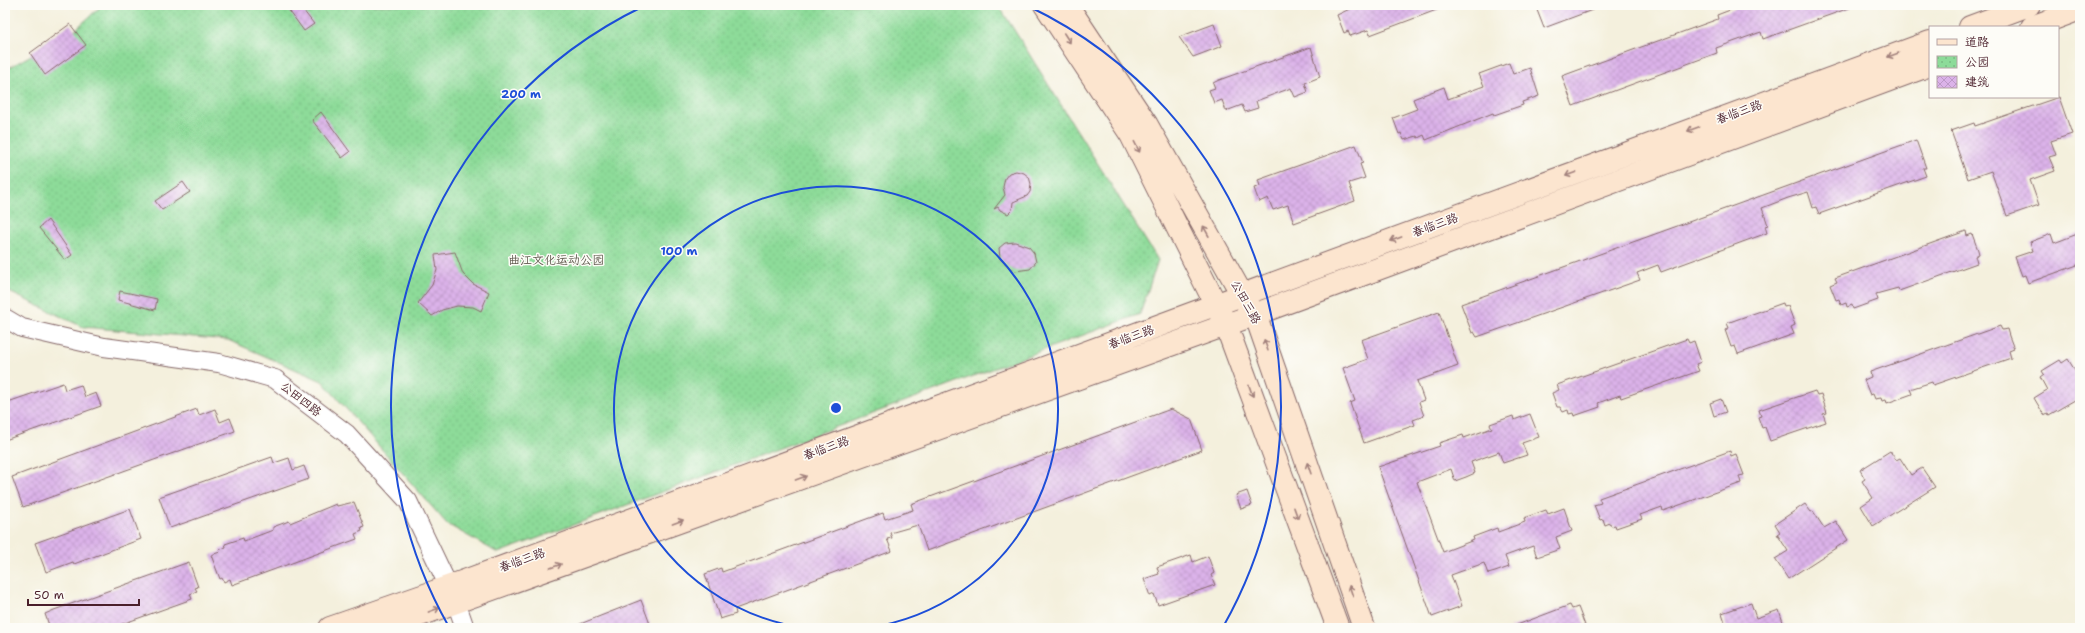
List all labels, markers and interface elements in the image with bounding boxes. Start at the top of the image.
legend [1929,26,2059,98]
one-way arrow [1062,32,1071,43]
text: 道路 [1965,34,1989,50]
one-way arrow [1888,52,1900,60]
text: 公园 [1965,54,1989,70]
text: 建筑 [1965,74,1989,90]
text: 200 m [501,86,541,102]
street label: 春临三路 [1714,96,1764,128]
one-way arrow [1687,126,1699,134]
one-way arrow [1134,141,1141,153]
one-way arrow [1565,171,1577,179]
street label: 春临三路 [1410,209,1460,241]
one-way arrow [1201,225,1209,237]
one-way arrow [1391,235,1403,243]
text: 100 m [661,243,698,259]
park label: 曲江文化运动公园 [508,252,604,268]
street label: 公田三路 [1227,277,1265,327]
street label: 春临三路 [1106,321,1156,353]
one-way arrow [1262,340,1270,352]
street label: 公田四路 [277,378,325,420]
one-way arrow [1247,385,1255,397]
centre of rings [829,401,843,415]
street label: 春临三路 [801,432,851,464]
one-way arrow [1304,463,1312,475]
one-way arrow [794,474,807,481]
one-way arrow [1292,507,1300,519]
one-way arrow [672,518,685,525]
street label: 春临三路 [497,544,547,576]
one-way arrow [550,562,563,569]
scale bar [28,581,139,607]
one-way arrow [1347,585,1354,598]
text: 50 m [34,587,64,603]
one-way arrow [427,606,440,613]

